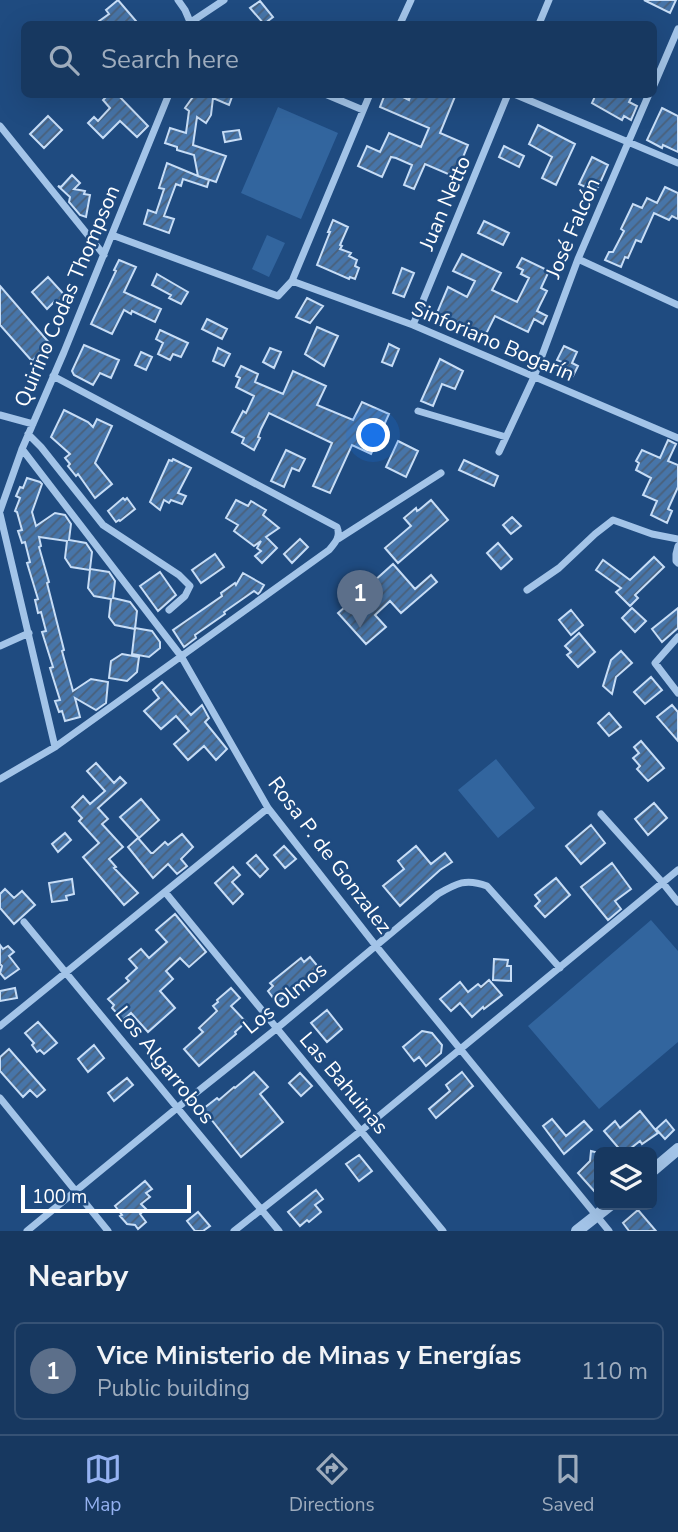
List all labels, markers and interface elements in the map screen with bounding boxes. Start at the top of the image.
search box [21,21,657,98]
icon: search [45,41,83,79]
text: Search here [101,42,239,77]
street label: Juan Netto [412,152,477,255]
street label: José Falcón [539,173,607,283]
street label: Quirino Codas Thompson [8,181,126,411]
street label: Sinforiano Bogarín [407,294,579,388]
your location [356,418,390,452]
pin: 1 [337,570,383,628]
street label: Rosa P. de Gonzalez [262,771,398,939]
street label: Los Olmos [237,955,333,1041]
street label: Los Algarrobos [109,1000,221,1130]
street label: Las Bahuinas [293,1026,395,1140]
map controls [594,1147,657,1210]
button: layers [594,1147,657,1210]
scale bar [21,1182,191,1214]
text: 100 m [32,1184,87,1210]
text: Nearby [28,1256,128,1297]
text: Vice Ministerio de Minas y Energías [97,1338,521,1373]
text: 1 [46,1356,60,1387]
text: 110 m [581,1356,648,1387]
text: Public building [97,1373,250,1404]
tab: Map [84,1450,122,1518]
tab: Directions [289,1450,375,1518]
tab: Saved [542,1450,594,1518]

